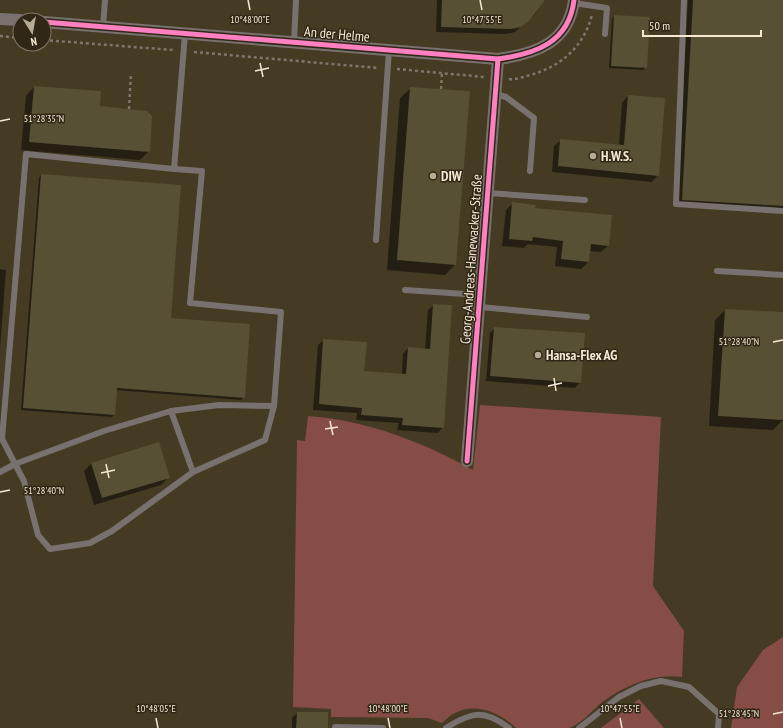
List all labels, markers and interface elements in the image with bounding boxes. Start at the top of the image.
north arrow [12,12,52,52]
scale bar [643,12,761,38]
text: 10°48'00"E [230,13,270,26]
text: 10°47'55"E [462,13,502,26]
text: 50 m [649,18,670,33]
street label: An der Helme [303,22,371,46]
text: N [30,34,38,49]
text: 51°28'35"N [24,112,64,125]
place label: H.W.S. [601,147,632,165]
marker: H.W.S. [588,151,598,161]
place label: DIW [441,167,463,185]
marker: DIW [428,171,438,181]
street label: Georg-Andreas-Hanewacker-Straße [456,173,486,344]
text: 51°28'40"N [719,335,759,348]
place label: Hansa-Flex AG [546,346,617,364]
marker: Hansa-Flex AG [533,350,543,360]
text: 51°28'40"N [24,484,64,497]
text: 10°48'05"E [136,702,176,715]
text: 10°48'00"E [368,702,408,715]
text: 10°47'55"E [600,702,640,715]
text: 51°28'45"N [719,707,759,720]

